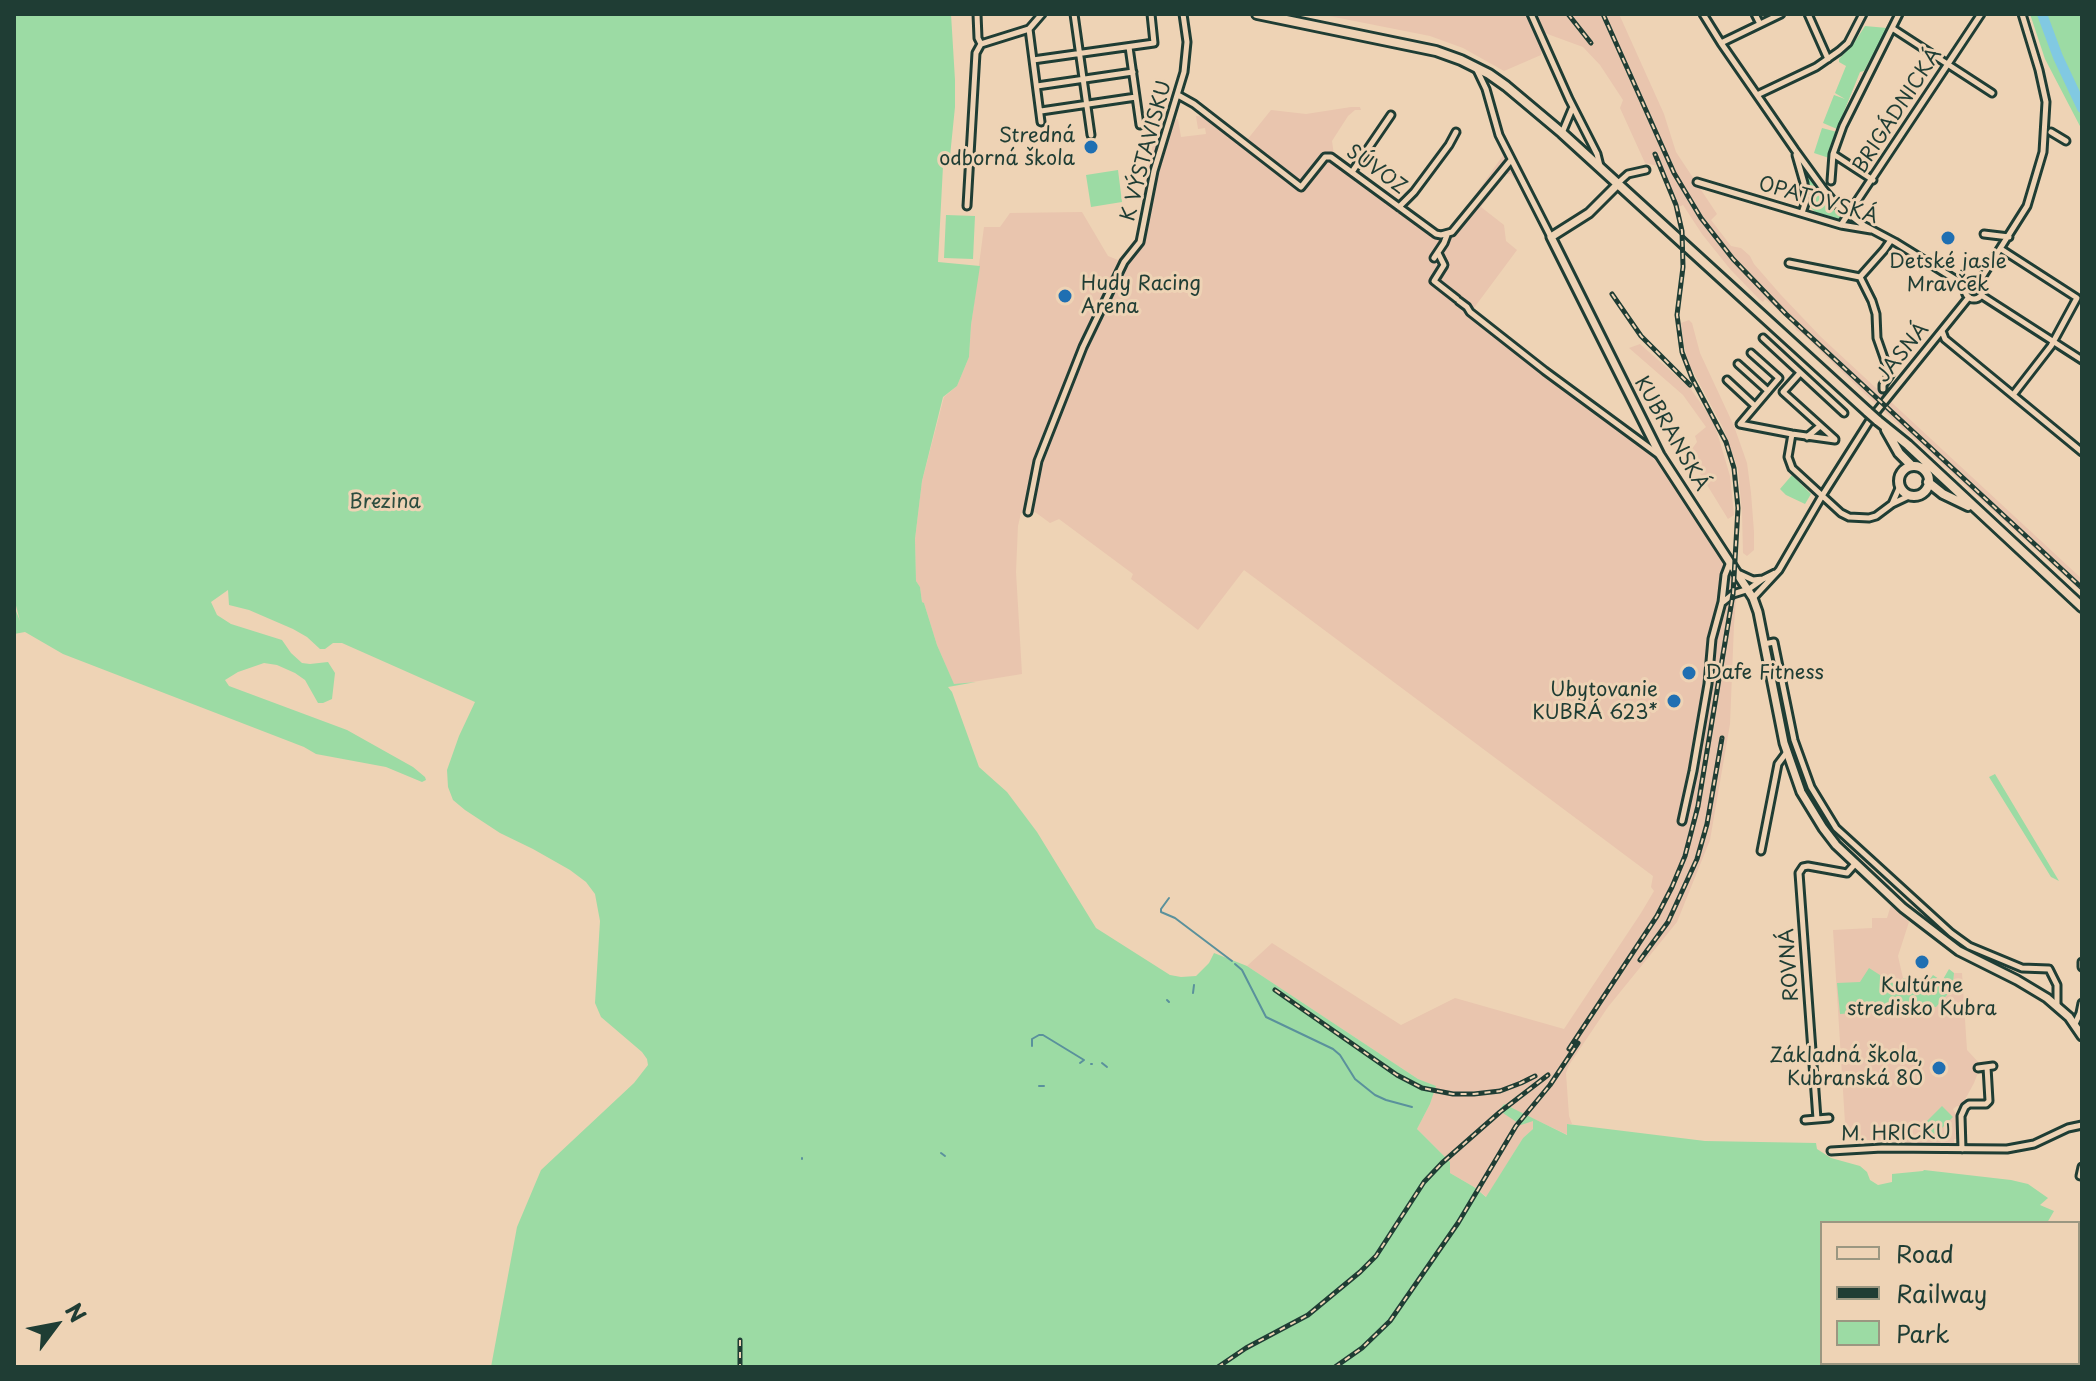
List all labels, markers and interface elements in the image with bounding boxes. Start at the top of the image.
street label: BRIGÁDNICKÁ [1849,44,1947,178]
street label: K VÝSTAVISKU [1117,78,1177,224]
place label: Stredná odborná škola [939,124,1075,171]
marker: Stredná odborná škola [1082,138,1100,156]
street label: SÚVOZ [1341,140,1411,200]
street label: OPATOVSKÁ [1756,173,1880,229]
marker: Detské jasle Mravček [1939,229,1957,247]
place label: Detské jasle Mravček [1889,250,2007,297]
place label: Hudy Racing Arena [1081,272,1201,319]
marker: Hudy Racing Arena [1056,287,1074,305]
street label: JASNÁ [1872,318,1934,388]
street label: KUBRANSKÁ [1629,373,1713,495]
park label: Brezina [349,490,421,514]
place label: Dafe Fitness [1705,661,1824,685]
marker: Dafe Fitness [1680,664,1698,682]
place label: Ubytovanie KUBRÁ 623* [1532,678,1658,725]
marker: Ubytovanie KUBRÁ 623* [1665,692,1683,710]
street label: ROVNÁ [1775,927,1805,1003]
marker: Kultúrne stredisko Kubra [1913,953,1931,971]
place label: Kultúrne stredisko Kubra [1847,974,1997,1021]
place label: Základná škola, Kubranská 80 [1770,1044,1923,1091]
marker: Základná škola, Kubranská 80 [1930,1059,1948,1077]
street label: M. HRICKU [1841,1121,1951,1147]
legend [1820,1221,2080,1365]
text: Road [1896,1235,1954,1271]
text: Railway [1896,1275,1987,1311]
north arrow [16,1285,96,1365]
text: N [58,1296,95,1328]
text: Park [1896,1315,1950,1351]

